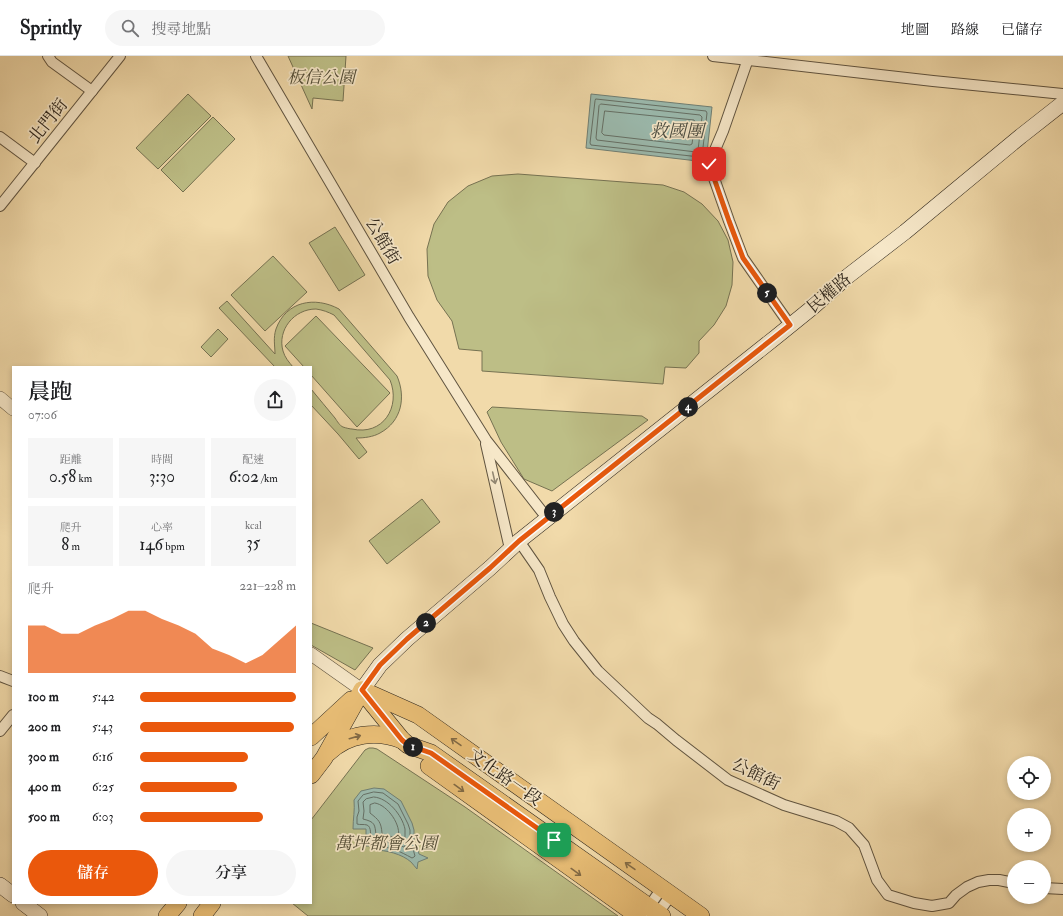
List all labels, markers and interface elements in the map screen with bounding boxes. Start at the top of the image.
search box [105,10,385,46]
text: Sprintly [20,16,81,40]
icon: search [119,17,141,39]
text: 搜尋地點 [151,20,211,39]
text: 地圖 [901,21,929,38]
text: 路線 [951,21,979,38]
text: 已儲存 [1001,21,1043,38]
park label: 板信公園 [287,67,358,88]
street label: 北門街 [24,95,72,147]
water label: 救國團 [650,120,707,143]
pin [692,147,726,181]
icon: check [698,153,720,175]
street label: 公館街 [361,214,405,268]
street label: 民權路 [803,269,855,317]
pin: 5 [757,283,777,303]
text: 5 [765,286,769,299]
text: 晨跑 [28,378,72,406]
button: share [254,379,296,421]
pin: 4 [678,397,698,417]
text: 4 [685,400,691,413]
text: 07:06 [28,407,57,423]
text: 距離 [60,453,82,466]
text: 時間 [151,453,173,466]
text: 配速 [242,453,264,466]
text: 0.58 [49,466,76,487]
text: 3:30 [149,466,175,487]
text: 6:02 [229,466,259,487]
one-way arrow [491,471,498,484]
text: km [76,472,92,485]
text: /km [259,472,278,485]
pin: 3 [544,502,564,522]
text: 3 [552,505,556,518]
text: kcal [245,519,262,532]
text: 爬升 [60,521,82,534]
text: 心率 [151,521,173,534]
text: 35 [246,532,260,553]
text: 8 [61,534,69,555]
text: 146 [139,534,163,555]
text: m [69,540,80,553]
text: bpm [163,540,185,553]
text: 221–228 m [240,578,296,594]
text: 爬升 [28,581,54,597]
pin: 2 [416,613,436,633]
text: 2 [423,616,429,629]
text: 100 m [28,689,59,705]
text: 5:42 [92,689,115,705]
text: 200 m [28,719,61,735]
text: 5:43 [92,719,113,735]
one-way arrow [349,733,362,740]
pin: 1 [403,737,423,757]
one-way arrow [451,738,462,746]
text: 1 [411,740,415,753]
street label: 文化路一段 [464,744,546,810]
text: 300 m [28,749,59,765]
text: 6:16 [92,749,113,765]
street label: 公館街 [728,753,784,795]
map controls [1007,756,1051,904]
button: locate [1007,756,1051,800]
text: 400 m [28,779,61,795]
text: 6:25 [92,779,114,795]
one-way arrow [453,784,464,792]
button: + [1007,808,1051,852]
text: 500 m [28,809,60,825]
text: 6:03 [92,809,113,825]
pin [537,823,571,857]
icon: arrive [543,829,565,851]
park label: 萬坪都會公園 [335,833,440,854]
button: 儲存 [28,850,158,896]
button: 分享 [166,850,296,896]
button: − [1007,860,1051,904]
one-way arrow [625,862,636,870]
one-way arrow [570,867,581,876]

